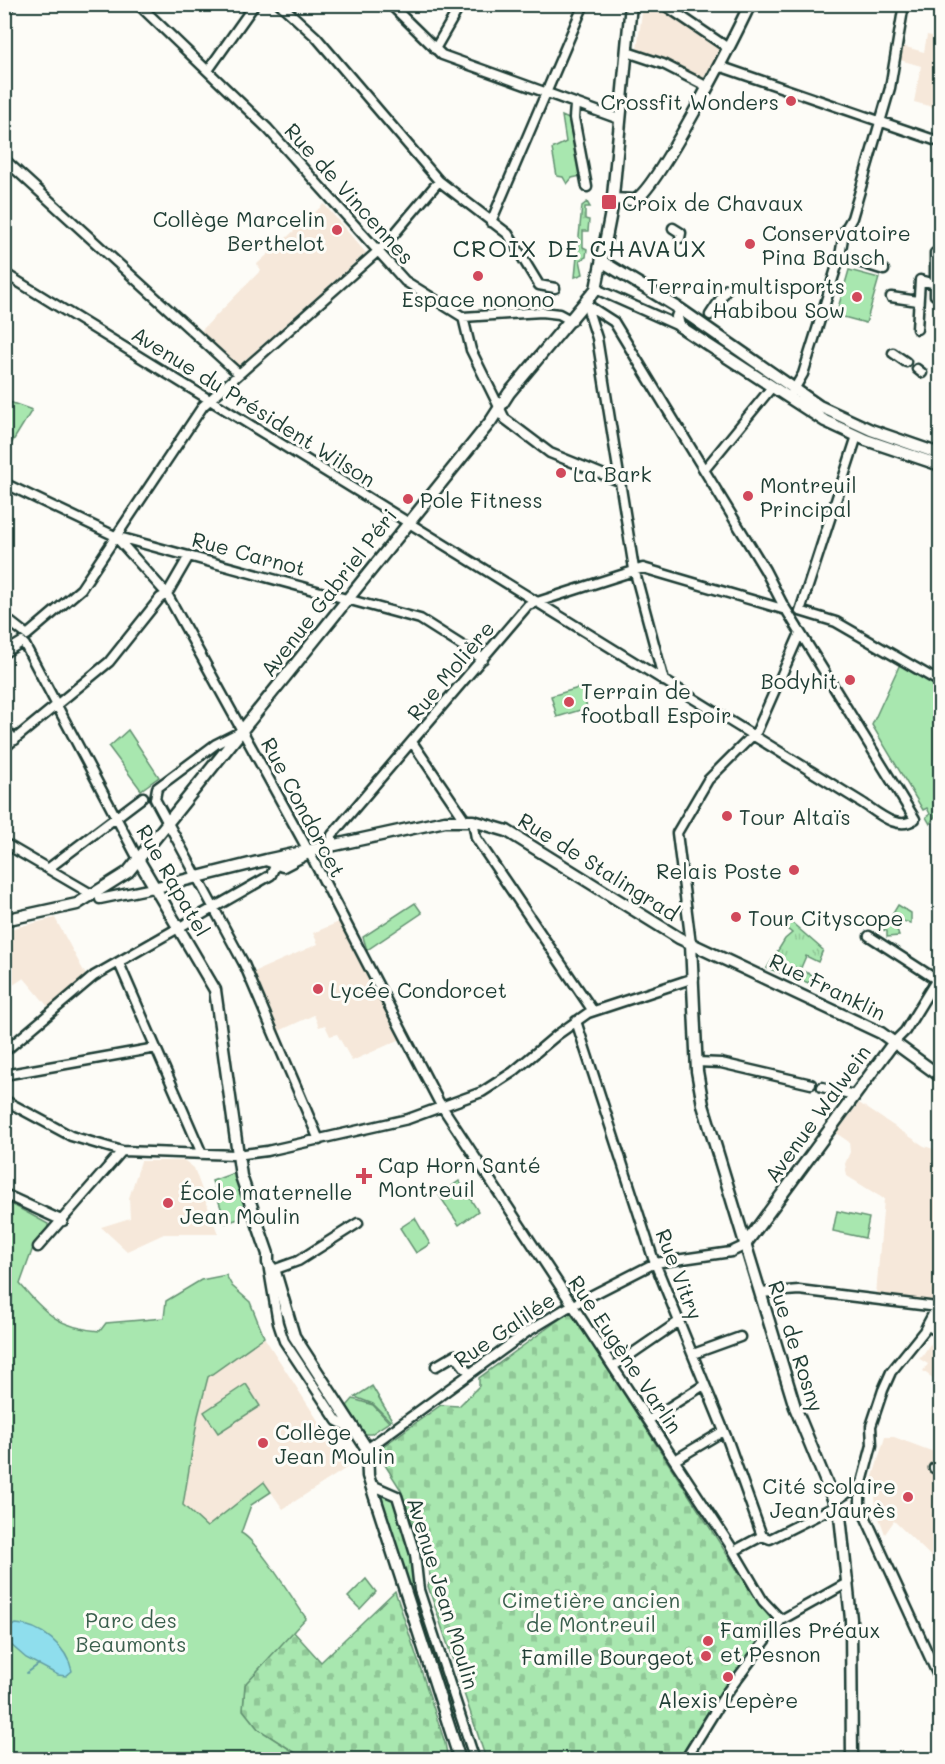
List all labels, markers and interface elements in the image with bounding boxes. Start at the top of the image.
place label: Crossfit Wonders [600,88,779,115]
marker: Crossfit Wonders [784,94,798,108]
street label: Rue de Vincennes [279,117,421,269]
place label: Croix de Chavaux [622,189,803,216]
marker: Croix de Chavaux [600,193,618,211]
place label: Collège Marcelin Berthelot [153,205,325,256]
place label: Conservatoire Pina Bausch [762,219,911,270]
marker: Collège Marcelin Berthelot [330,223,344,237]
district label: CROIX DE CHAVAUX [452,232,708,263]
marker: Conservatoire Pina Bausch [743,237,757,251]
marker: Espace nonono [471,269,485,283]
place label: Terrain multisports Habibou Sow [647,272,845,323]
place label: Espace nonono [402,285,554,312]
marker: Terrain multisports Habibou Sow [850,290,864,304]
street label: Avenue du Président Wilson [127,320,381,492]
place label: La Bark [573,460,652,487]
marker: La Bark [554,466,568,480]
place label: Montreuil Principal [760,471,857,522]
place label: Pole Fitness [420,486,543,513]
marker: Montreuil Principal [741,489,755,503]
marker: Pole Fitness [401,492,415,506]
street label: Avenue Gabriel Péri [254,502,402,682]
street label: Rue Carnot [189,525,309,581]
street label: Rue Molière [400,615,500,725]
place label: Bodyhit [761,667,838,694]
marker: Bodyhit [843,673,857,687]
place label: Terrain de football Espoir [581,677,732,728]
marker: Terrain de football Espoir [562,695,576,709]
street label: Rue Condorcet [256,732,352,882]
place label: Tour Altaïs [739,803,851,830]
street label: Rue de Stalingrad [514,806,684,926]
marker: Tour Altaïs [720,809,734,823]
street label: Rue Rapatel [131,819,217,941]
place label: Relais Poste [656,857,782,884]
marker: Relais Poste [787,863,801,877]
place label: Tour Cityscope [748,904,903,931]
marker: Tour Cityscope [729,910,743,924]
street label: Rue Franklin [765,946,891,1026]
place label: Lycée Condorcet [330,976,507,1003]
marker: Lycée Condorcet [311,982,325,996]
street label: Avenue Walwein [758,1039,876,1187]
place label: Cap Horn Santé Montreuil [378,1151,541,1202]
marker: Cap Horn Santé Montreuil [355,1167,373,1185]
place label: École maternelle Jean Moulin [180,1178,353,1229]
marker: École maternelle Jean Moulin [161,1196,175,1210]
street label: Rue Vitry [650,1225,710,1323]
street label: Rue Eugène Varlin [563,1270,689,1438]
street label: Rue de Rosny [763,1277,831,1415]
street label: Rue Galilée [448,1285,560,1373]
place label: Collège Jean Moulin [275,1418,395,1469]
marker: Collège Jean Moulin [256,1436,270,1450]
place label: Cité scolaire Jean Jaurès [762,1472,896,1523]
marker: Cité scolaire Jean Jaurès [901,1490,915,1504]
street label: Avenue Jean Moulin [402,1494,486,1692]
park label: Cimetière ancien de Montreuil [502,1586,680,1637]
park label: Parc des Beaumonts [76,1606,186,1657]
place label: Familles Préaux et Pesnon [720,1616,880,1667]
marker: Familles Préaux et Pesnon [701,1634,715,1648]
place label: Famille Bourgeot [521,1643,694,1670]
marker: Famille Bourgeot [699,1649,713,1663]
marker: Alexis Lepère [721,1670,735,1684]
place label: Alexis Lepère [658,1686,798,1713]

